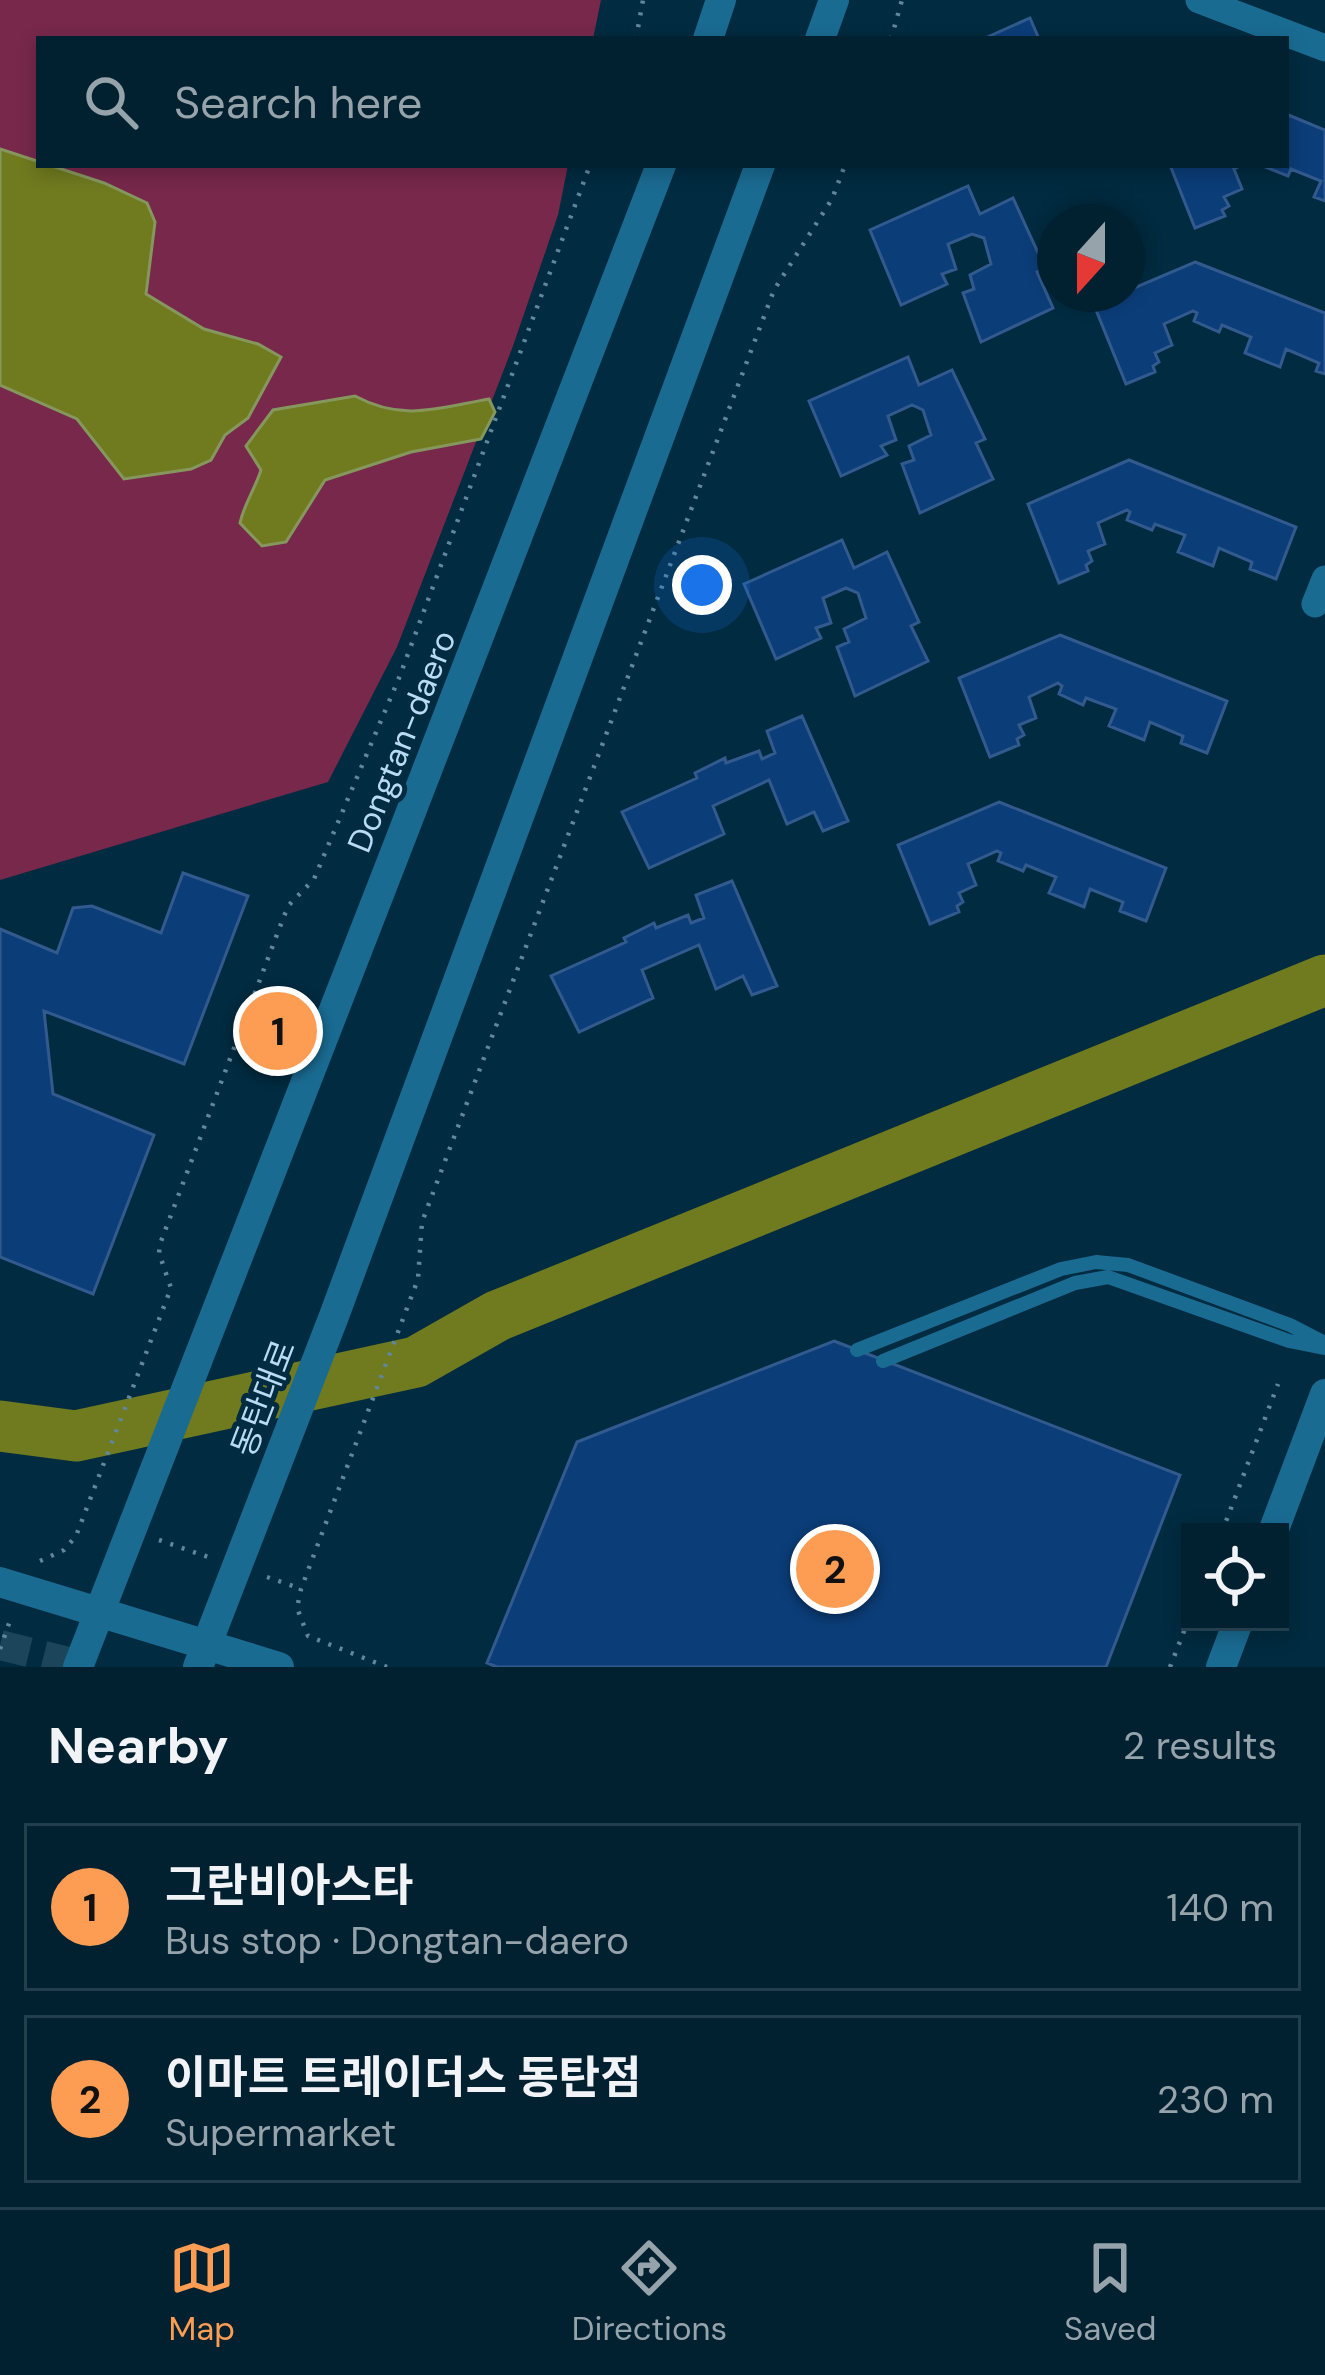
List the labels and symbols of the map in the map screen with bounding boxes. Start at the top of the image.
north arrow [1037,204,1145,312]
your location [672,555,732,615]
street label: Dongtan-daero [337,624,466,859]
pin: 1 [239,986,317,1076]
street label: 동탄대로 [222,1334,305,1463]
pin: 2 [796,1524,874,1614]

